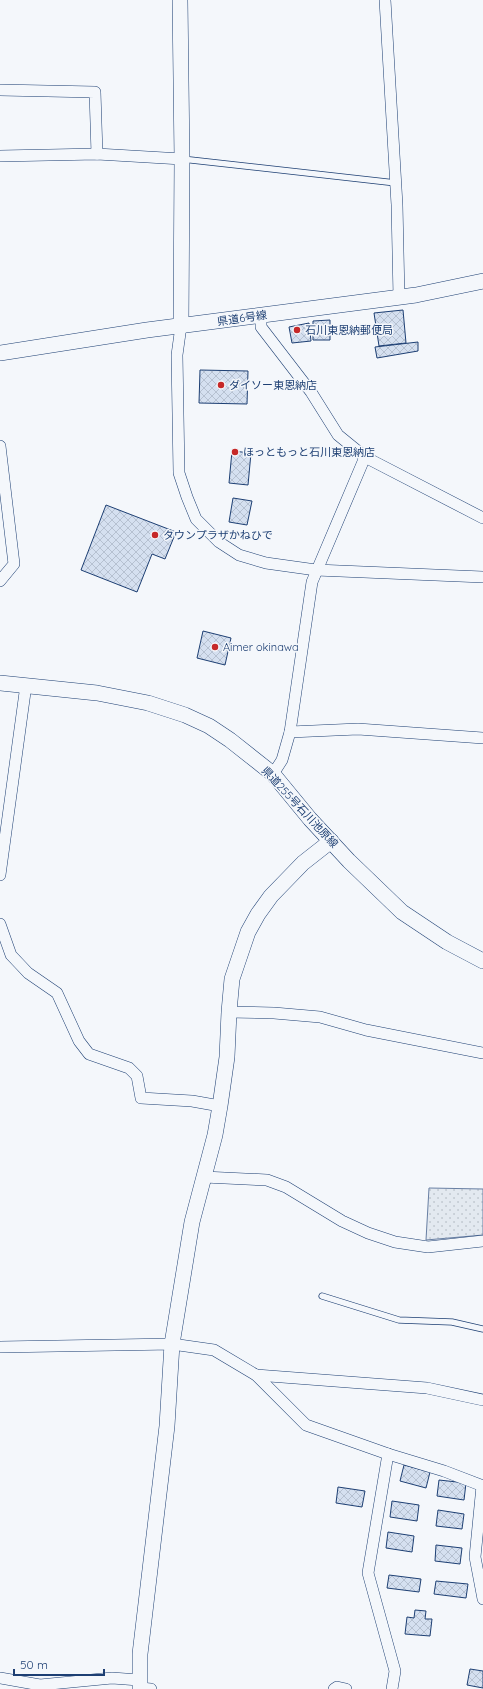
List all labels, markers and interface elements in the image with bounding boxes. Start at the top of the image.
street label: 県道6号線 [216,308,268,328]
place label: 石川東恩納郵便局 [305,323,393,337]
marker: 石川東恩納郵便局 [292,325,302,335]
place label: ダイソー東恩納店 [229,378,317,392]
marker: ダイソー東恩納店 [216,380,226,390]
place label: ほっともっと石川東恩納店 [243,445,375,459]
marker: ほっともっと石川東恩納店 [230,447,240,457]
place label: タウンプラザかねひで [163,528,273,542]
marker: タウンプラザかねひで [150,530,160,540]
place label: Aimer okinawa [223,640,299,654]
marker: Aimer okinawa [210,642,220,652]
street label: 県道255号石川池原線 [259,763,341,851]
scale bar [14,1651,104,1677]
text: 50 m [20,1657,48,1672]

